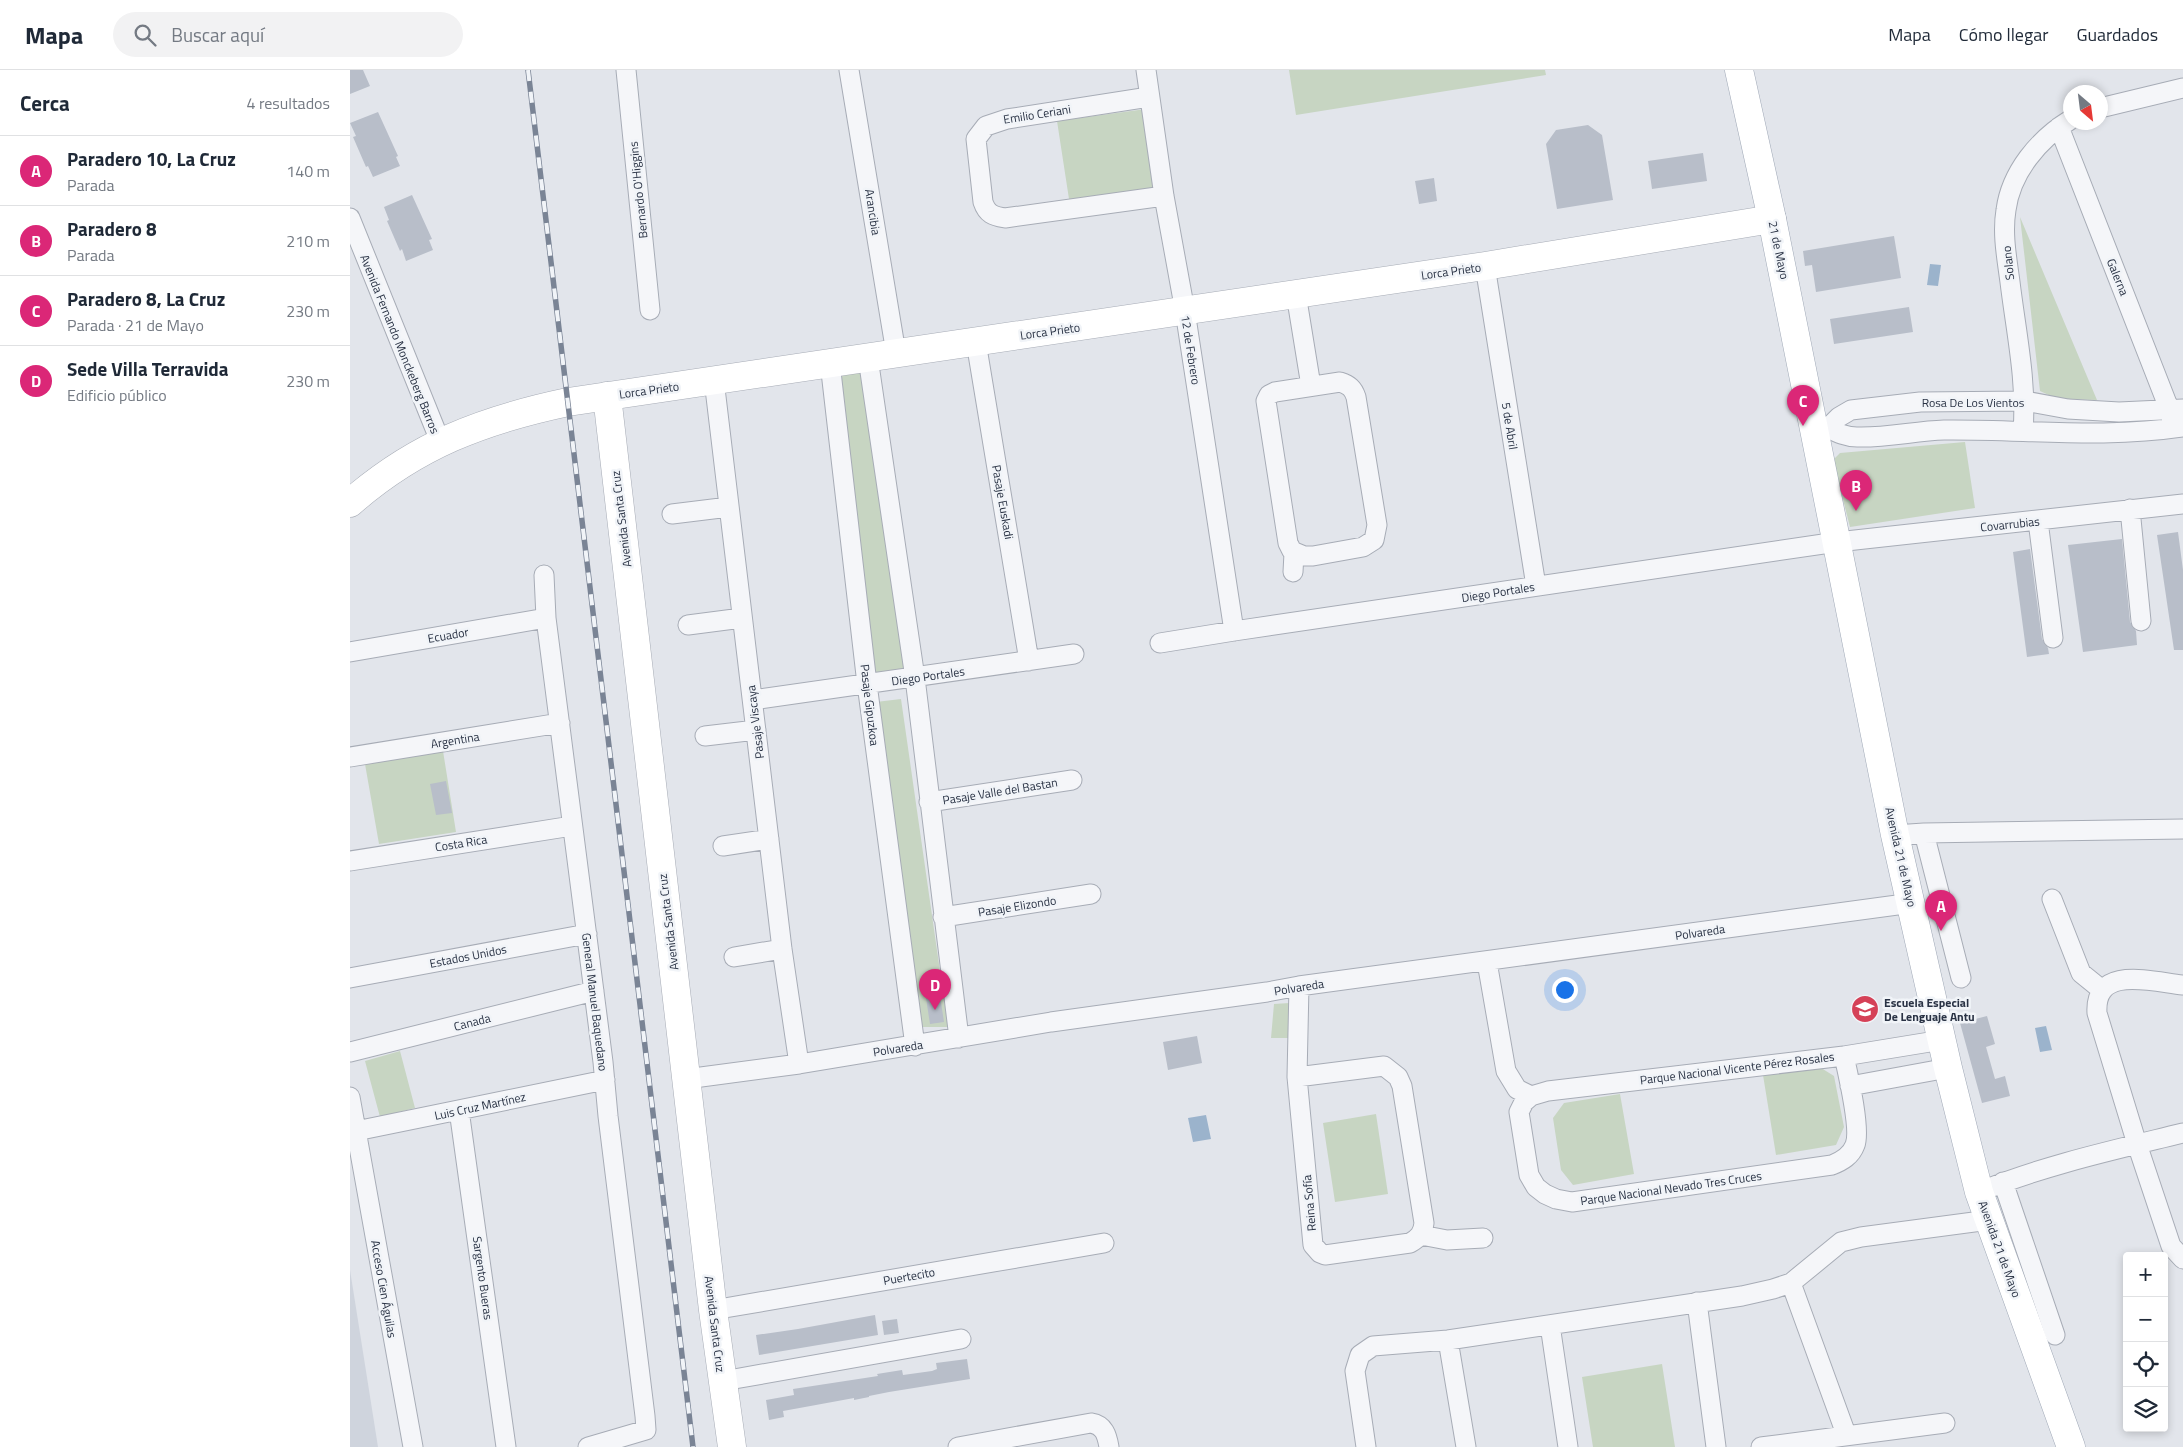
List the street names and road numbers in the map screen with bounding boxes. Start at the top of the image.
street label: Emilio Ceriani [1002,99,1072,129]
street label: Bernardo O'Higgins [623,140,653,239]
street label: Arancibia [860,188,886,236]
street label: 21 de Mayo [1764,219,1794,281]
street label: Solano [1997,245,2019,281]
street label: Avenida Fernando Monckeberg Barros [355,252,445,437]
street label: Galerna [2102,255,2134,299]
street label: Lorca Prieto [1420,257,1482,285]
street label: 12 de Febrero [1176,314,1206,386]
street label: Lorca Prieto [1019,317,1081,345]
street label: Lorca Prieto [618,376,680,404]
street label: Rosa De Los Vientos [1922,393,2025,412]
street label: 5 de Abril [1497,401,1523,451]
street label: Pasaje Euskadi [987,463,1019,541]
street label: Avenida Santa Cruz [606,470,636,568]
street label: Covarrubias [1979,511,2041,537]
street label: Diego Portales [1460,577,1536,607]
street label: Ecuador [426,622,470,648]
street label: Diego Portales [890,661,966,691]
street label: Pasaje Gipuzkoa [856,663,884,747]
street label: Pasaje Viscaya [741,684,769,760]
street label: Argentina [429,727,481,753]
street label: Pasaje Valle del Bastan [941,773,1059,809]
street label: Avenida 21 de Mayo [1880,805,1922,909]
street label: Costa Rica [434,830,488,856]
street label: Avenida Santa Cruz [653,873,683,971]
street label: Pasaje Elizondo [977,890,1057,922]
street label: Polvareda [1674,919,1726,945]
street label: General Manuel Baquedano [577,932,613,1072]
street label: Estados Unidos [428,939,509,973]
street label: Polvareda [1273,974,1325,1000]
street label: Canada [452,1008,492,1036]
street label: Polvareda [872,1035,924,1061]
street label: Parque Nacional Vicente Pérez Rosales [1639,1047,1836,1089]
street label: Luis Cruz Martínez [433,1087,527,1125]
street label: Parque Nacional Nevado Tres Cruces [1579,1166,1763,1210]
street label: Reina Sofía [1297,1174,1321,1232]
street label: Avenida 21 de Mayo [1974,1198,2026,1300]
street label: Sargento Bueras [468,1235,498,1321]
street label: Acceso Cien Águilas [366,1239,402,1340]
street label: Puertecito [882,1262,936,1290]
street label: Avenida Santa Cruz [700,1275,730,1373]

